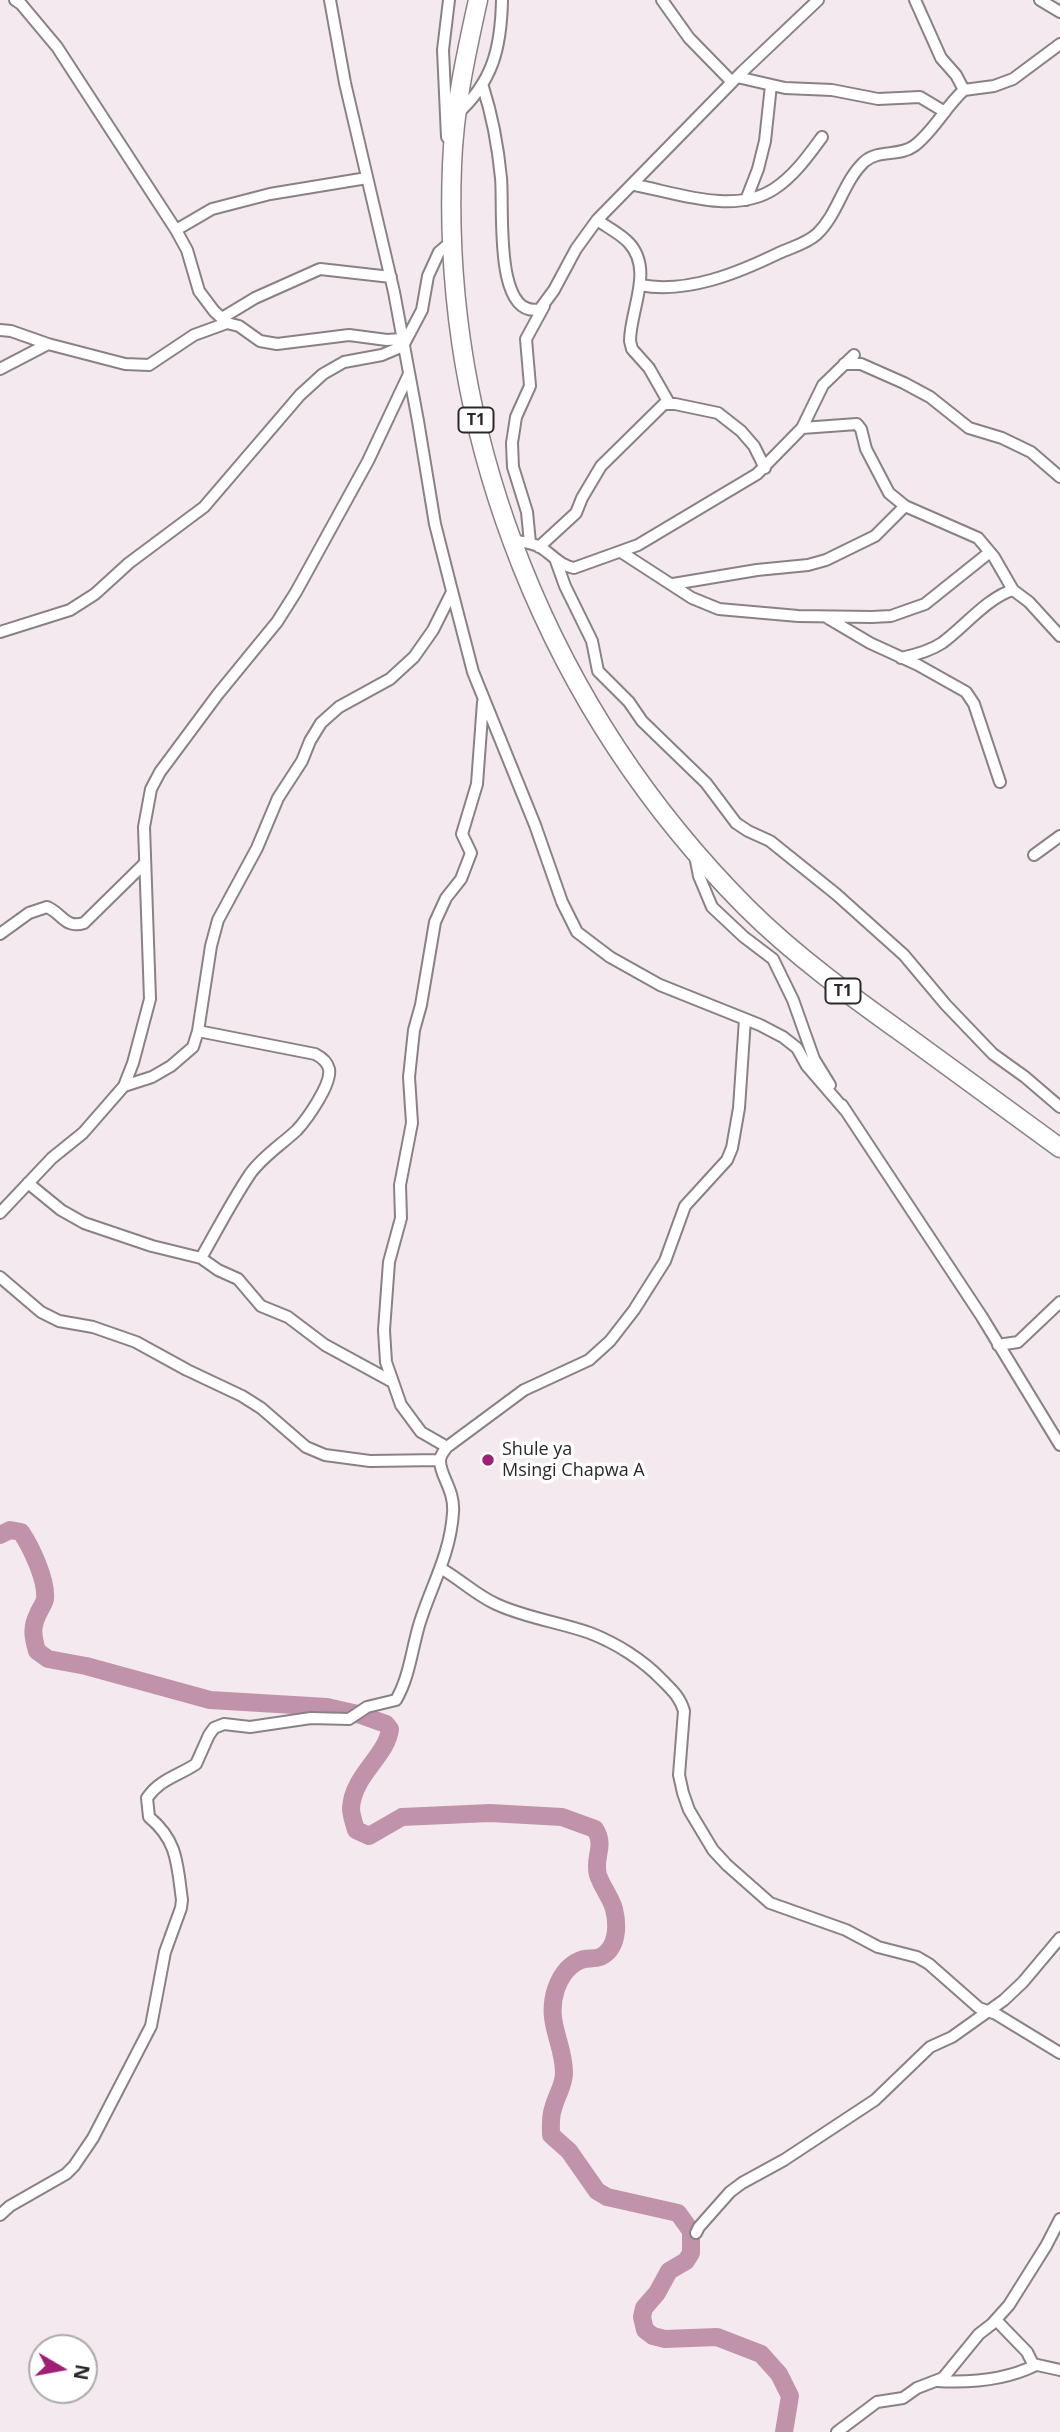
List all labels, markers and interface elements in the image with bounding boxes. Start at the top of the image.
road number: T1 [458,408,494,432]
road number: T1 [826,979,860,1004]
place label: Shule ya Msingi Chapwa A [502,1439,645,1482]
marker: Shule ya Msingi Chapwa A [480,1452,496,1468]
north arrow [28,2334,98,2404]
text: N [68,2362,96,2382]

